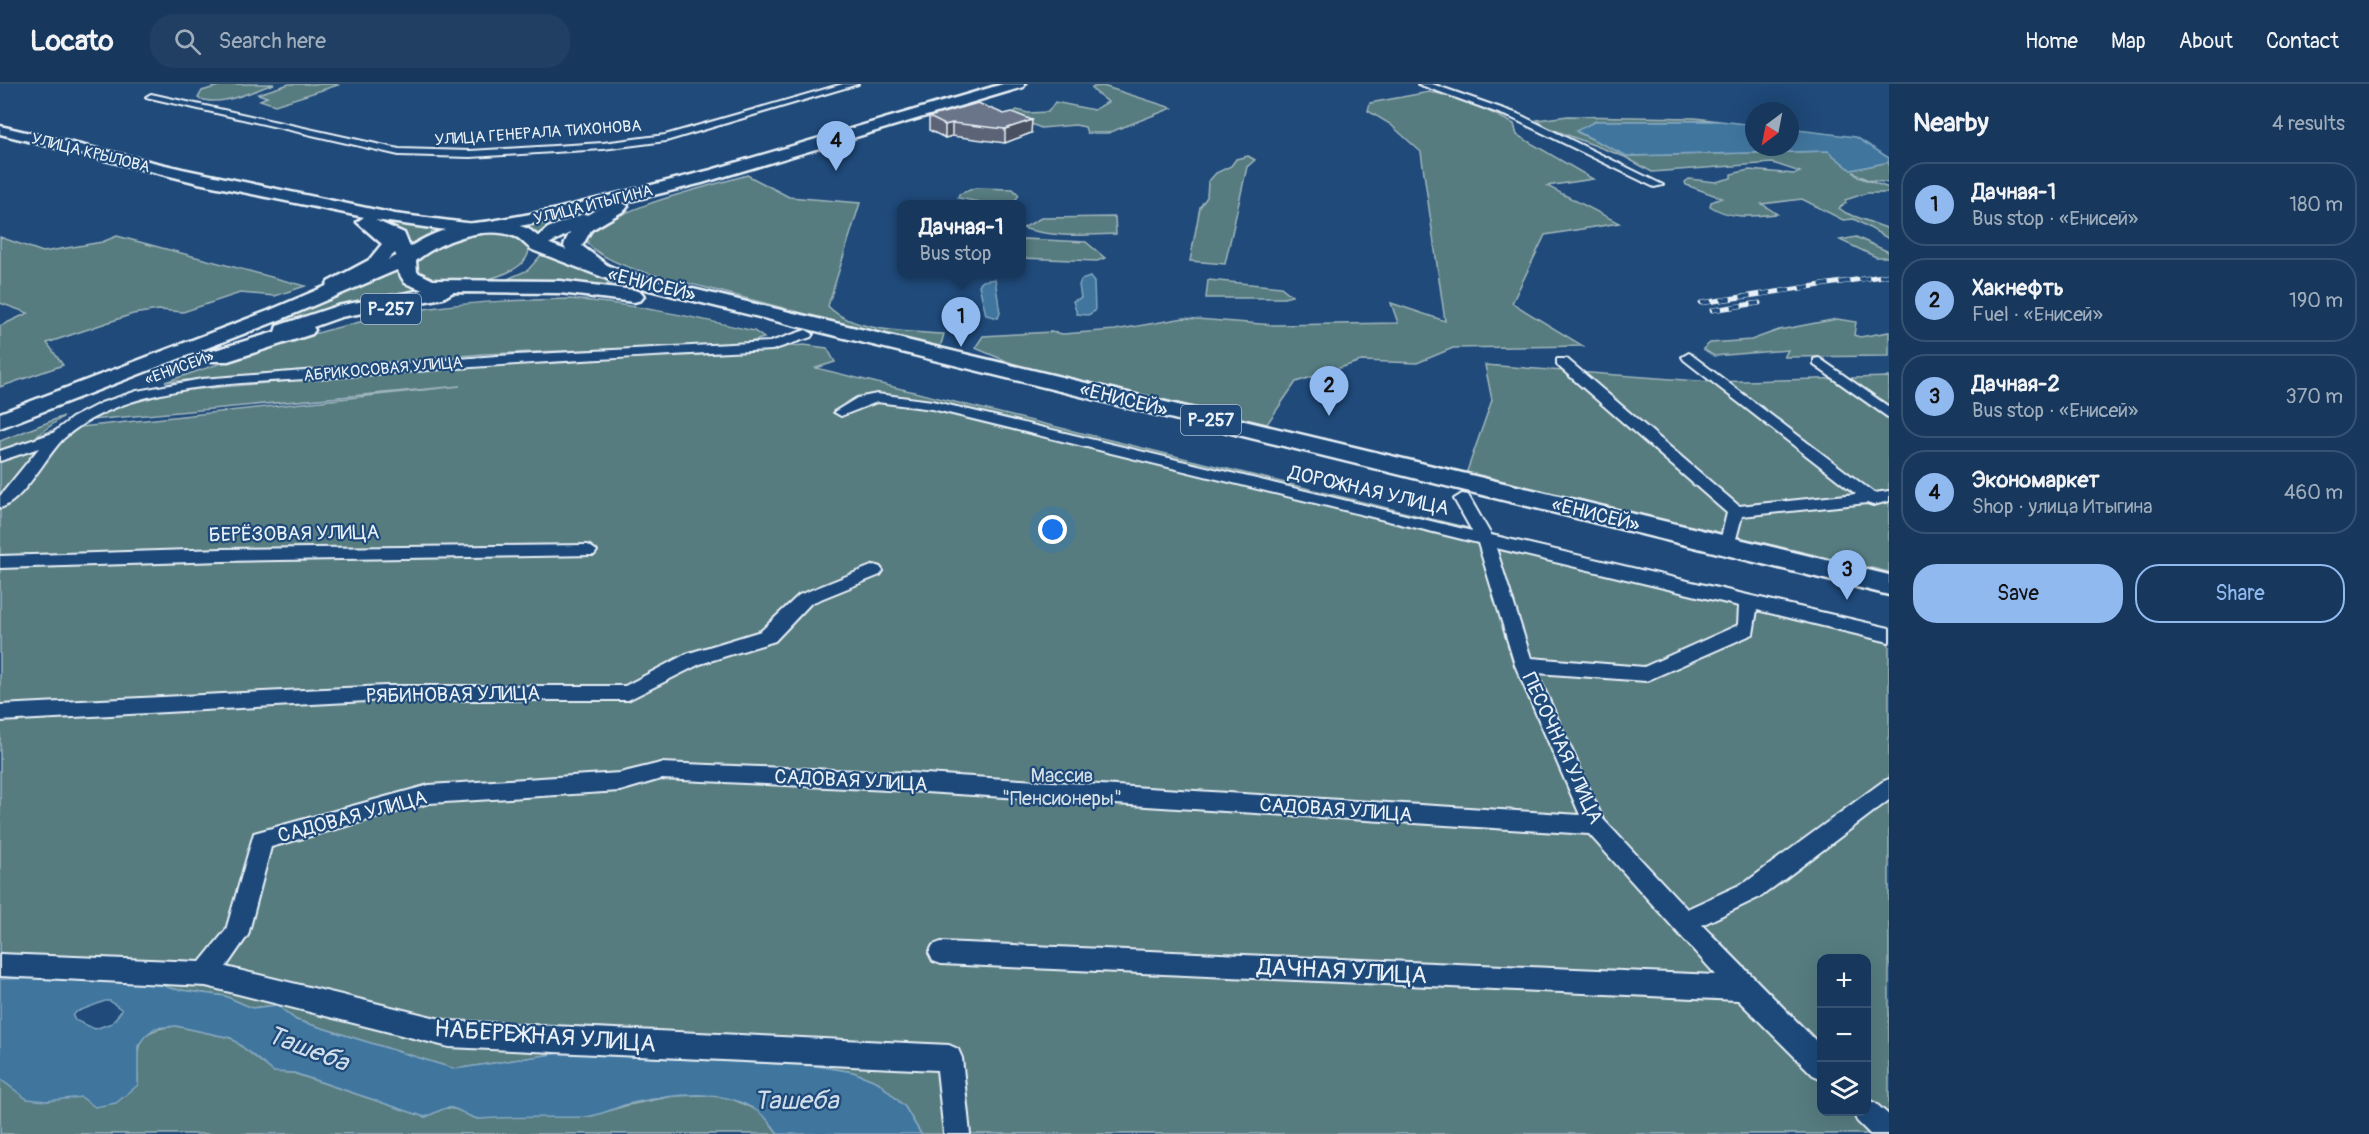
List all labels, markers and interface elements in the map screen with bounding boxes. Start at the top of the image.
search box [150,14,570,68]
text: Locato [30,24,114,59]
icon: search [171,25,204,58]
text: Search here [219,27,326,55]
text: Home [2025,28,2078,55]
text: Map [2111,28,2146,55]
text: About [2179,28,2233,55]
text: Contact [2266,28,2339,55]
north arrow [1745,102,1799,156]
text: Nearby [1913,107,1989,139]
text: 4 results [2272,111,2345,136]
street label: УЛИЦА ГЕНЕРАЛА ТИХОНОВА [434,116,642,150]
pin: 4 [816,122,856,171]
street label: УЛИЦА КРЫЛОВА [29,129,152,177]
text: Дачная-1 [1972,178,2056,206]
street label: УЛИЦА ИТЫГИНА [532,181,655,229]
text: 1 [1931,192,1938,217]
text: 180 m [2289,192,2343,217]
popup [897,200,1026,278]
text: Bus stop · «Енисей» [1972,206,2138,231]
text: Дачная-1 [919,213,1004,241]
text: Bus stop [919,241,992,266]
street label: «ЕНИСЕЙ» [605,261,699,307]
text: Хакнефть [1972,274,2064,302]
text: 2 [1929,288,1940,313]
text: 190 m [2289,288,2343,313]
road number: Р-257 [361,294,421,324]
pin: 1 [942,298,980,347]
text: Fuel · «Енисей» [1972,302,2103,327]
street label: «ЕНИСЕЙ» [142,346,217,390]
street label: АБРИКОСОВАЯ УЛИЦА [303,352,463,386]
pin: 2 [1310,366,1348,416]
text: Дачная-2 [1972,370,2060,398]
street label: «ЕНИСЕЙ» [1077,376,1171,422]
text: 3 [1929,384,1940,409]
text: 370 m [2286,384,2343,409]
text: Bus stop · «Енисей» [1972,398,2138,423]
road number: Р-257 [1181,405,1241,435]
street label: ДОРОЖНАЯ УЛИЦА [1285,460,1452,521]
text: Экономаркет [1972,466,2100,494]
text: 4 [1929,480,1940,505]
text: 460 m [2284,480,2343,505]
street label: «ЕНИСЕЙ» [1549,491,1643,537]
text: Shop · улица Итыгина [1972,494,2153,519]
your location [1038,515,1067,544]
street label: БЕРЁЗОВАЯ УЛИЦА [208,520,380,547]
pin: 3 [1828,550,1866,600]
button: Save [1913,564,2123,623]
button: Share [2135,564,2345,623]
street label: ПЕСОЧНАЯ УЛИЦА [1517,669,1609,828]
street label: РЯБИНОВАЯ УЛИЦА [366,680,540,709]
park label: Массив "Пенсионеры" [1002,763,1122,811]
street label: САДОВАЯ УЛИЦА [774,764,928,797]
street label: САДОВАЯ УЛИЦА [275,785,429,848]
street label: САДОВАЯ УЛИЦА [1259,792,1413,827]
street label: ДАЧНАЯ УЛИЦА [1255,953,1428,990]
map controls [1817,954,1871,1116]
button: + [1817,954,1871,1008]
button: − [1817,1008,1871,1062]
street label: НАБЕРЕЖНАЯ УЛИЦА [433,1014,657,1059]
water label: Ташеба [262,1019,355,1080]
button: layers [1817,1062,1871,1116]
water label: Ташеба [754,1085,840,1117]

